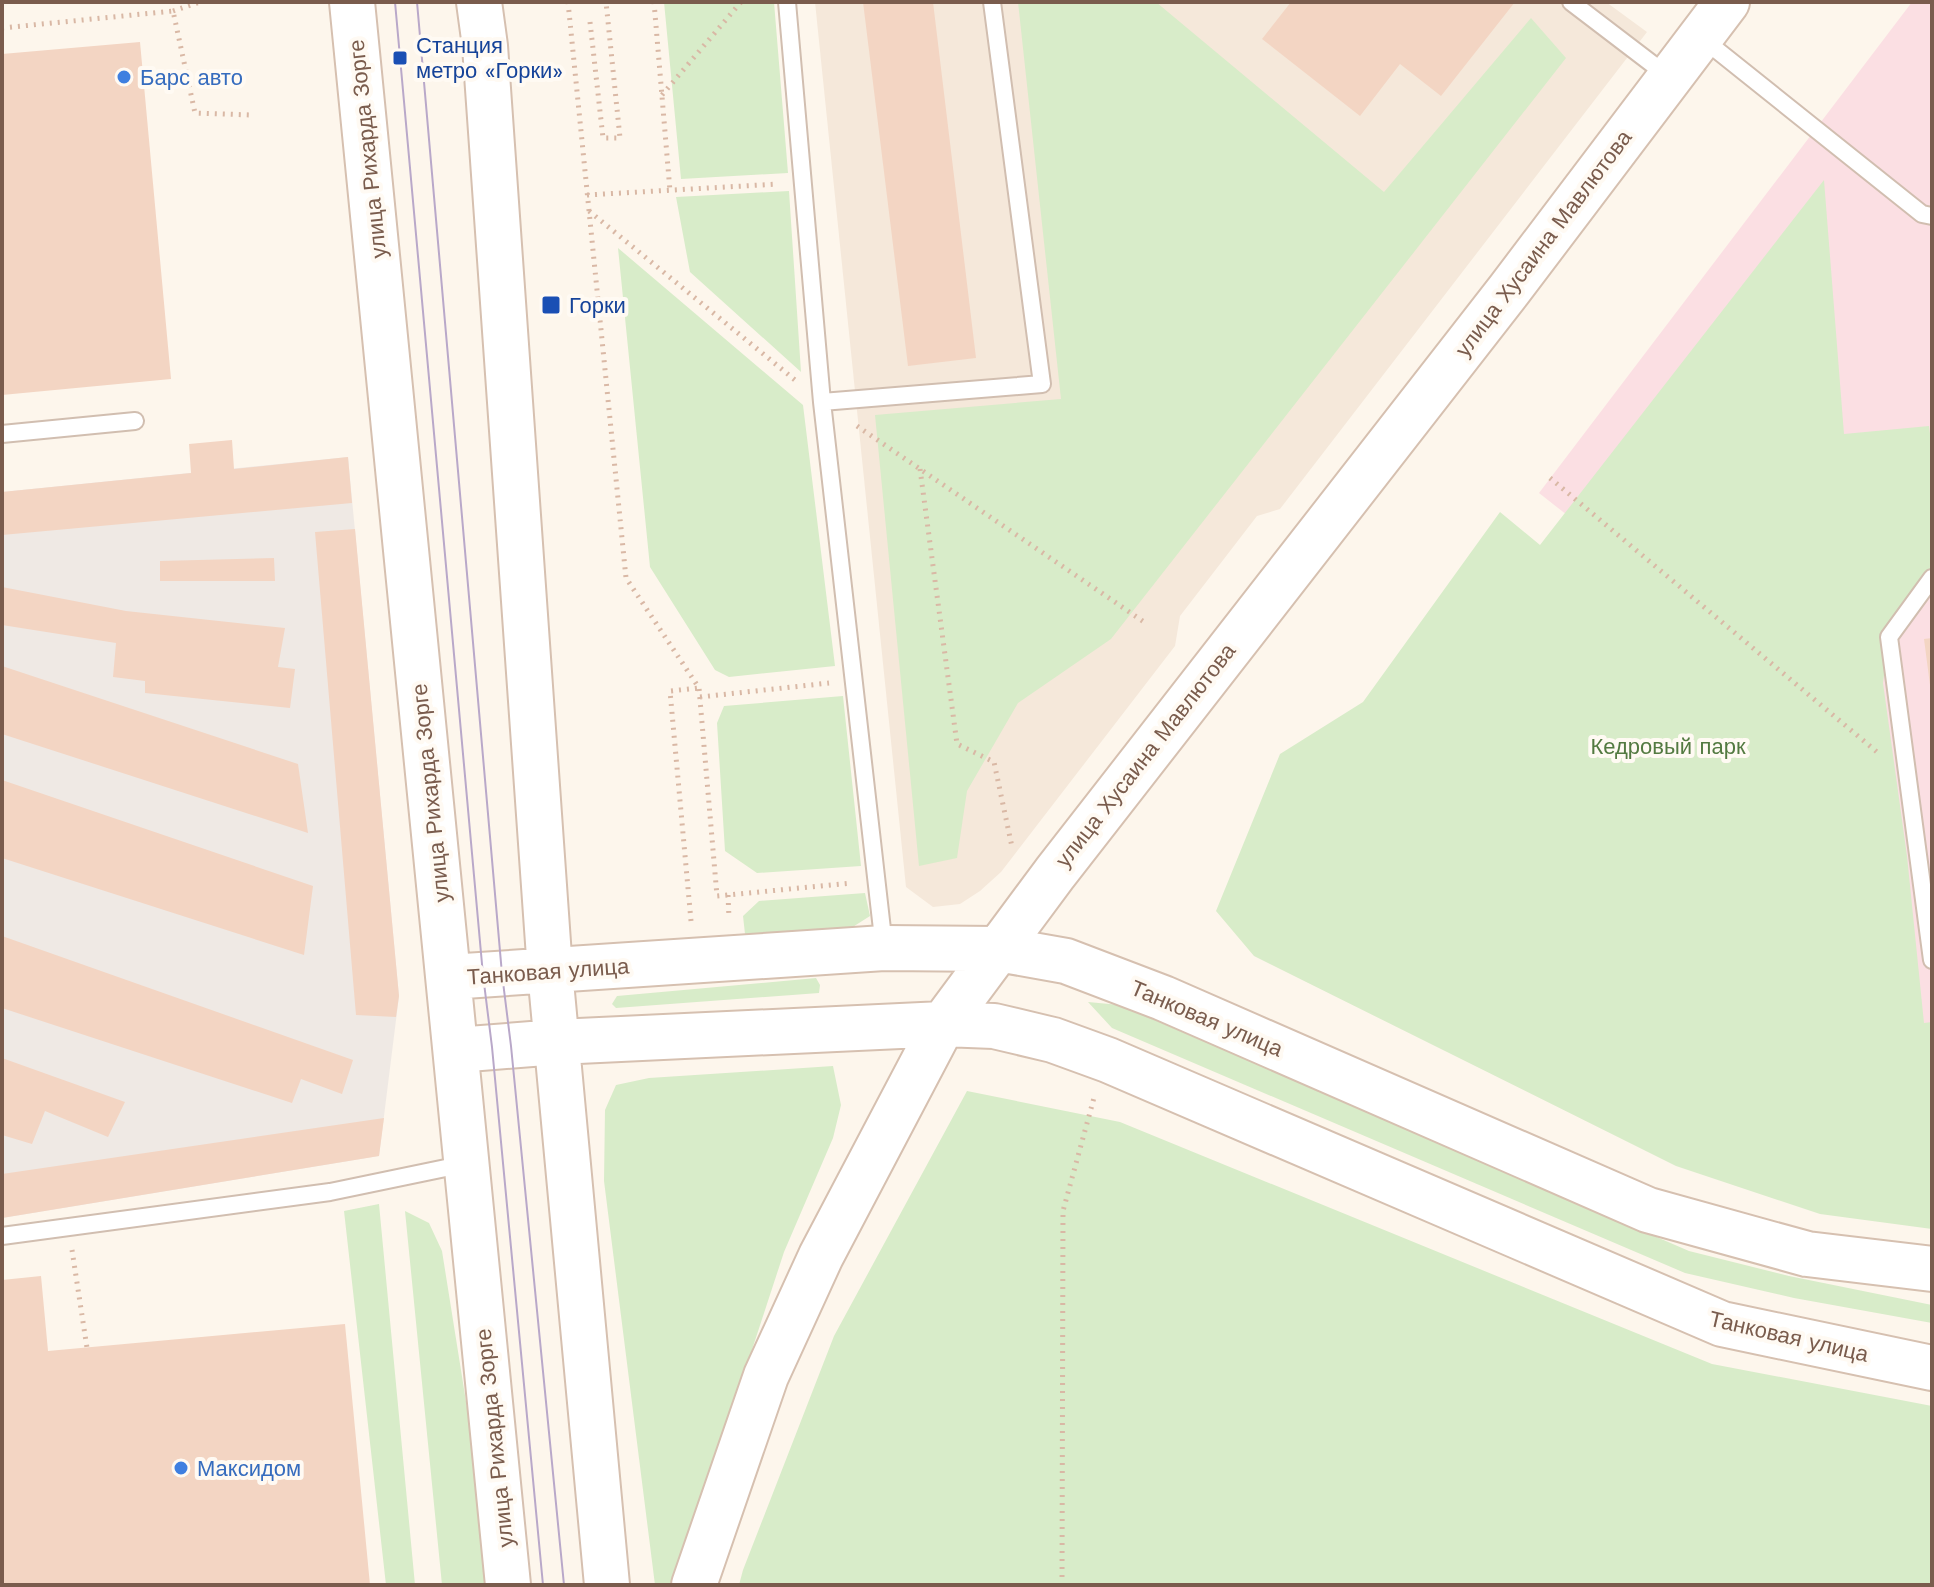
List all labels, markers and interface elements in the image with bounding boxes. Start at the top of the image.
place label: Станция метро «Горки» [416,33,563,83]
street label: улица Рихарда Зорге [344,38,391,260]
marker: Станция метро «Горки» [391,49,409,67]
place label: Барс авто [140,65,243,90]
marker: Барс авто [115,68,133,86]
street label: улица Хусаина Мавлютова [1450,125,1637,361]
place label: Горки [569,293,626,318]
marker: Горки [540,294,562,316]
street label: улица Хусаина Мавлютова [1050,638,1241,872]
street label: улица Рихарда Зорге [407,682,454,904]
park label: Кедровый парк [1590,734,1746,759]
street label: Танковая улица [466,953,631,990]
street label: Танковая улица [1127,975,1287,1062]
street label: Танковая улица [1707,1306,1872,1367]
street label: улица Рихарда Зорге [471,1327,518,1549]
place label: Максидом [197,1456,301,1481]
marker: Максидом [172,1459,190,1477]

